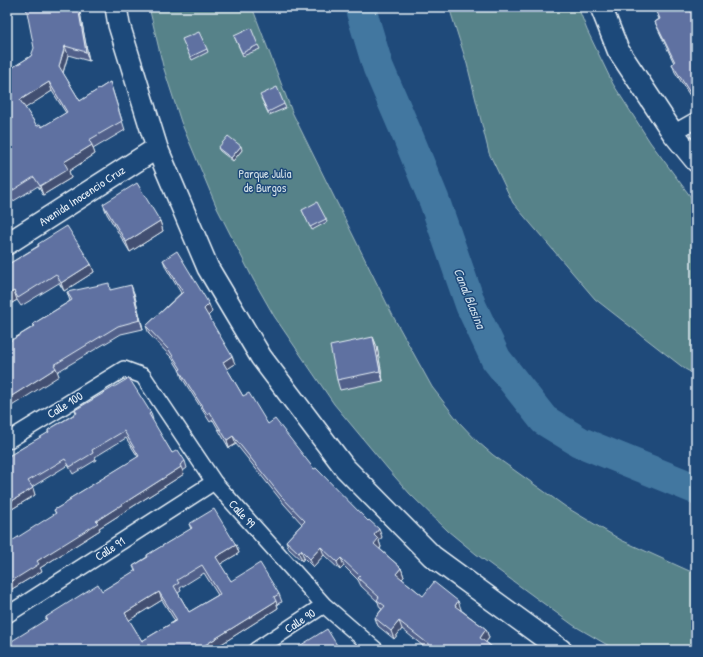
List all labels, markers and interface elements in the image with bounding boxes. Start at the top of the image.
street label: Avenida Inocencio Cruz [35,161,128,230]
park label: Parque Julia de Burgos [239,165,292,196]
water label: Canal Blasina [450,265,491,333]
street label: Calle 100 [44,387,86,422]
street label: Calle 99 [225,496,260,532]
street label: Calle 91 [91,533,128,565]
street label: Calle 90 [281,604,319,637]

